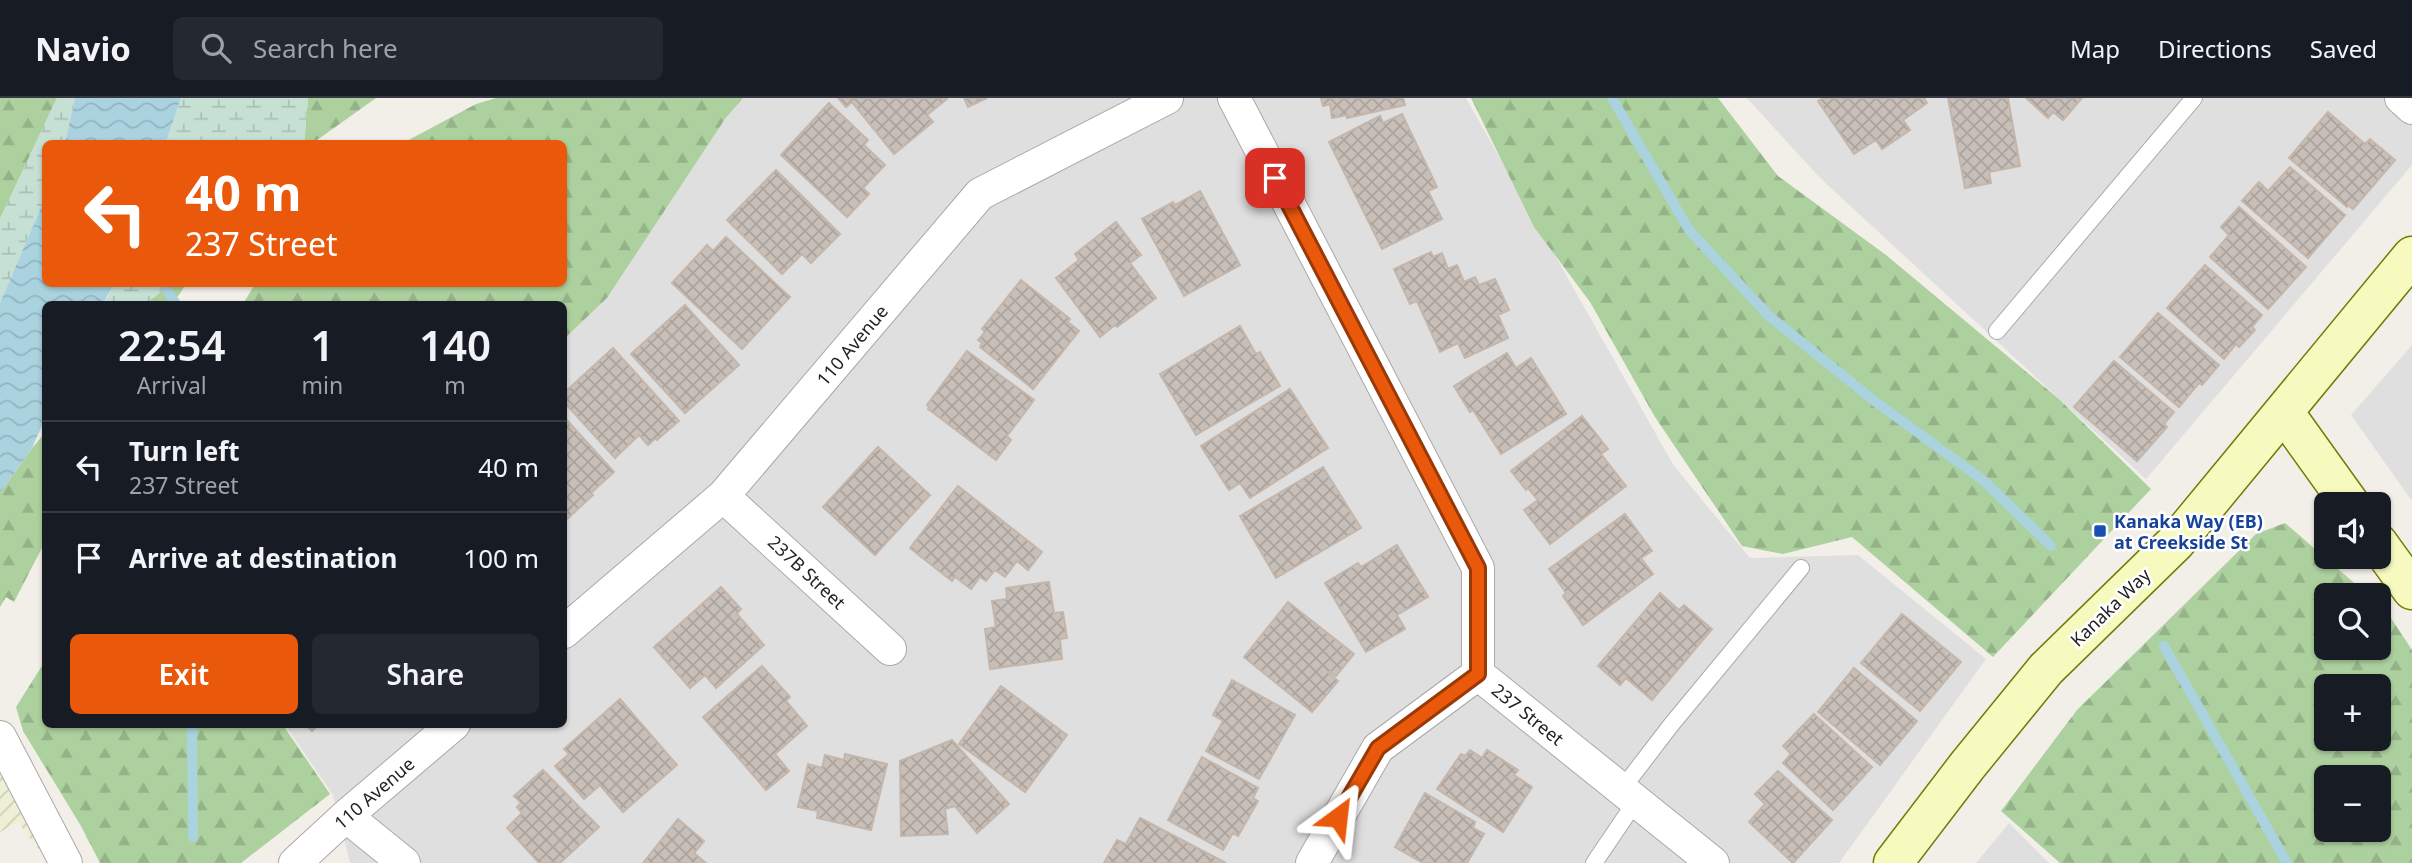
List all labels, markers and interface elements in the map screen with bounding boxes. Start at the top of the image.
search box [173,17,663,80]
text: Navio [35,26,131,71]
icon: search [197,29,235,67]
text: Search here [253,30,398,66]
text: Map [2070,32,2120,65]
text: Directions [2158,32,2272,65]
text: Saved [2310,32,2377,65]
pin [1245,148,1305,208]
text: 40 m [185,159,302,225]
icon: arrive [1256,159,1294,197]
icon: left [70,168,161,259]
text: 237 Street [185,222,338,265]
street label: 110 Avenue [811,299,893,391]
text: 22:54 [118,316,226,373]
text: 1 [310,316,334,373]
text: 140 [419,316,491,373]
text: Arrival [137,369,207,401]
text: min [301,369,343,401]
text: m [444,369,466,401]
text: Turn left [129,433,240,469]
icon: left [70,448,108,486]
text: 40 m [478,449,539,485]
text: 237 Street [129,469,239,501]
map controls [2314,492,2391,842]
button: sound [2314,492,2391,569]
place label: Kanaka Way (EB) at Creekside St [2114,509,2263,554]
marker: Kanaka Way (EB) at Creekside St [2092,523,2108,539]
street label: 237B Street [763,530,851,614]
icon: arrive [70,539,108,577]
text: Arrive at destination [129,540,398,576]
text: 100 m [463,540,539,576]
street label: Kanaka Way [2065,562,2156,651]
button: search [2314,583,2391,660]
button: Exit [70,634,298,714]
button: Share [312,634,539,714]
button: + [2314,674,2391,751]
street label: 237 Street [1487,678,1569,751]
street label: 110 Avenue [329,752,419,834]
button: − [2314,765,2391,842]
position arrow [1301,780,1375,854]

